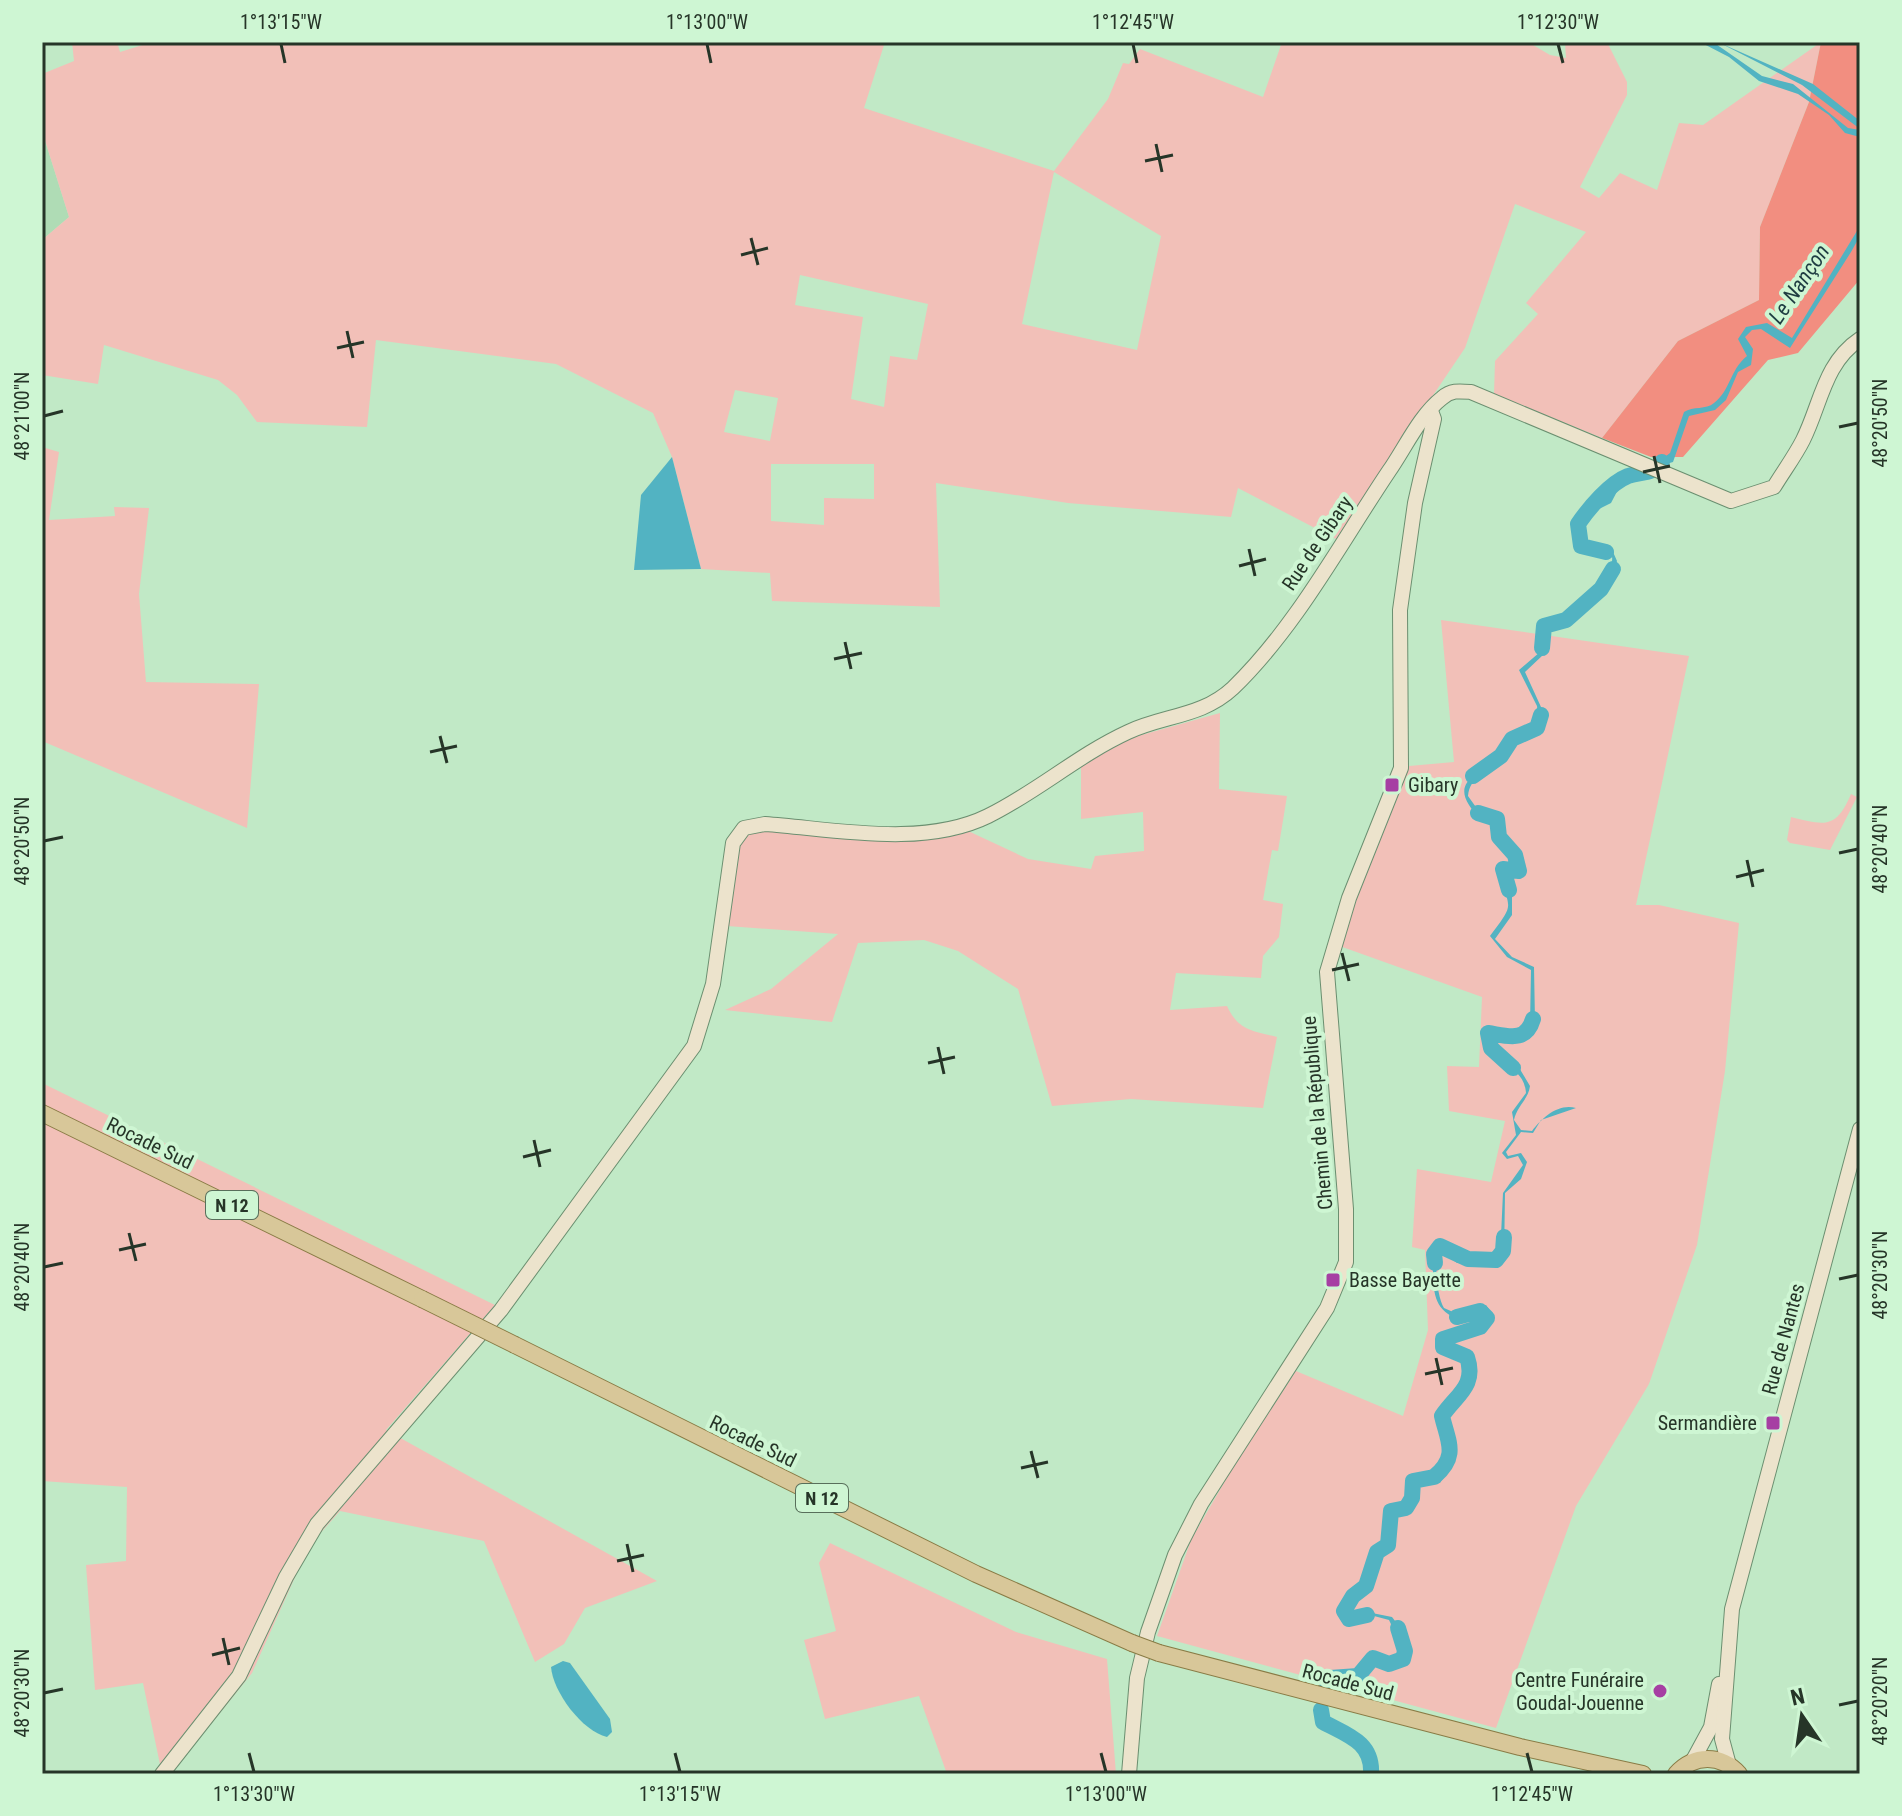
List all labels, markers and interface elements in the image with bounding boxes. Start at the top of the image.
text: 1°13'15"W [240,10,322,34]
text: 1°13'00"W [666,10,748,34]
text: 1°12'45"W [1092,10,1174,34]
text: 1°12'30"W [1517,10,1599,34]
water label: Le Nançon [1764,240,1834,328]
text: 48°21'00"N [10,371,34,461]
text: 48°20'50"N [1868,378,1892,468]
street label: Rue de Gibary [1277,491,1357,595]
place label: Gibary [1408,773,1458,797]
marker: Gibary [1383,776,1401,794]
text: 48°20'50"N [10,796,34,886]
text: 48°20'40"N [1868,804,1892,894]
street label: Chemin de la République [1297,1015,1337,1211]
street label: Rocade Sud [103,1112,197,1174]
road number: N 12 [206,1191,258,1219]
text: 48°20'40"N [10,1222,34,1312]
text: 48°20'30"N [1868,1230,1892,1320]
place label: Basse Bayette [1349,1268,1461,1292]
marker: Basse Bayette [1324,1271,1342,1289]
street label: Rue de Nantes [1757,1281,1809,1397]
street label: Rocade Sud [706,1410,800,1472]
place label: Sermandière [1658,1411,1757,1435]
marker: Sermandière [1764,1414,1782,1432]
road number: N 12 [796,1484,848,1512]
text: 48°20'30"N [10,1648,34,1738]
text: 48°20'20"N [1868,1656,1892,1746]
street label: Rocade Sud [1300,1658,1396,1706]
place label: Centre Funéraire Goudal-Jouenne [1515,1668,1644,1715]
north arrow [1762,1676,1842,1756]
marker: Centre Funéraire Goudal-Jouenne [1651,1682,1669,1700]
text: N [1788,1683,1807,1711]
text: 1°13'30"W [213,1782,295,1806]
text: 1°13'15"W [639,1782,721,1806]
text: 1°13'00"W [1065,1782,1147,1806]
text: 1°12'45"W [1491,1782,1573,1806]

